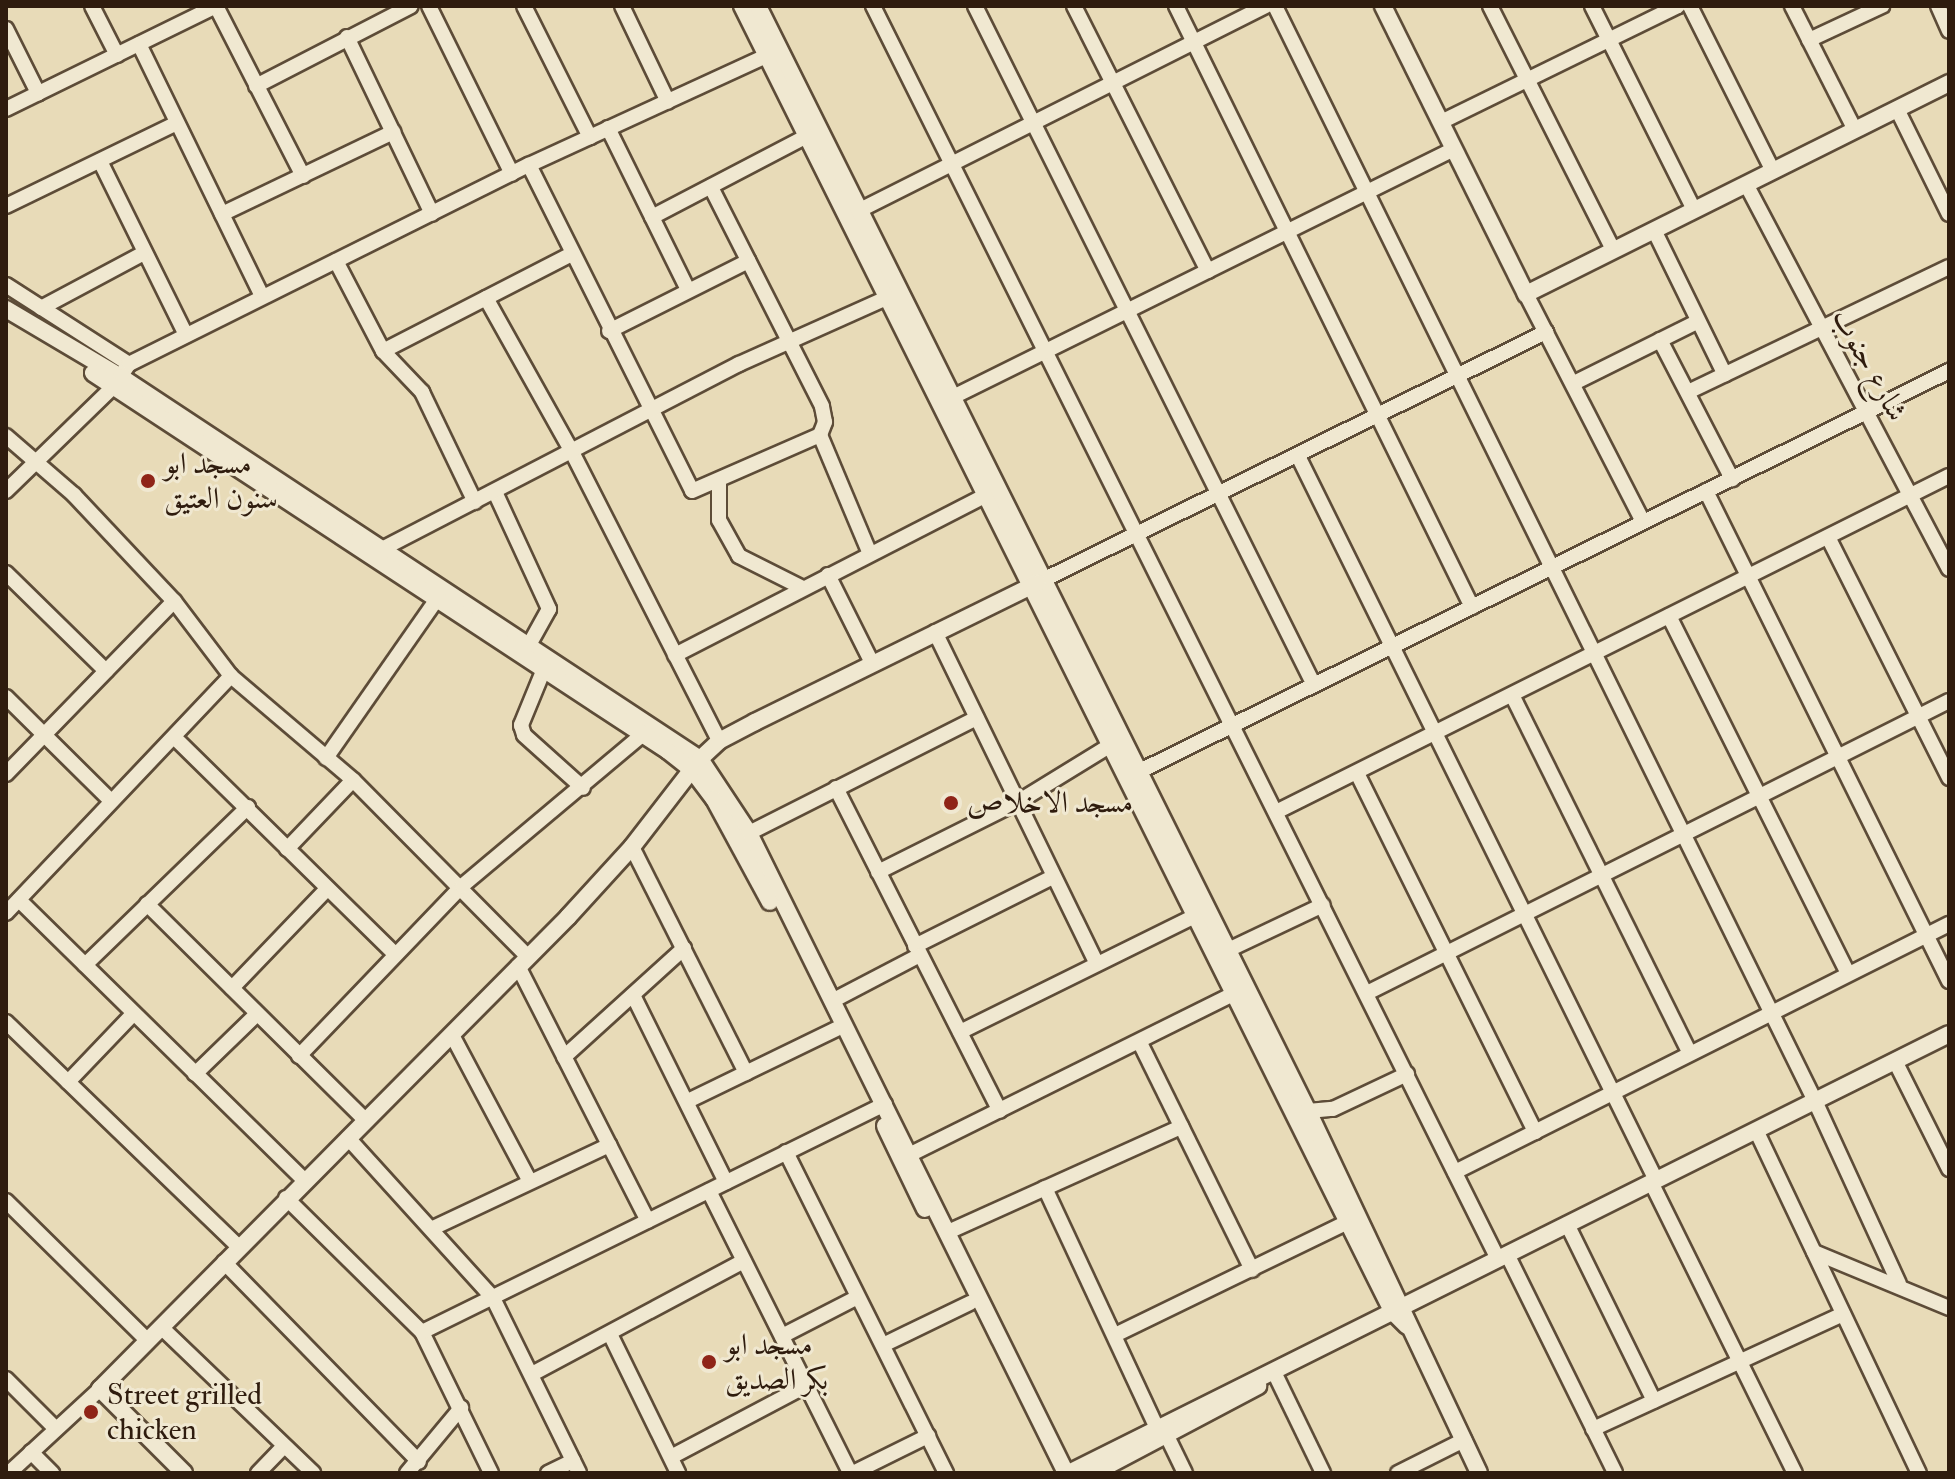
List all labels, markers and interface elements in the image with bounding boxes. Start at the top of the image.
street label: شارع جنوب [1823,302,1915,428]
place label: مسجد ابو سنون العتيق [164,446,278,516]
marker: مسجد ابو سنون العتيق [139,472,157,490]
place label: مسجد الاخلاص [967,785,1133,821]
marker: مسجد الاخلاص [942,794,960,812]
place label: مسجد ابو بكر الصديق [725,1327,828,1398]
marker: مسجد ابو بكر الصديق [700,1353,718,1371]
place label: Street grilled chicken [107,1377,262,1448]
marker: Street grilled chicken [82,1403,100,1421]

